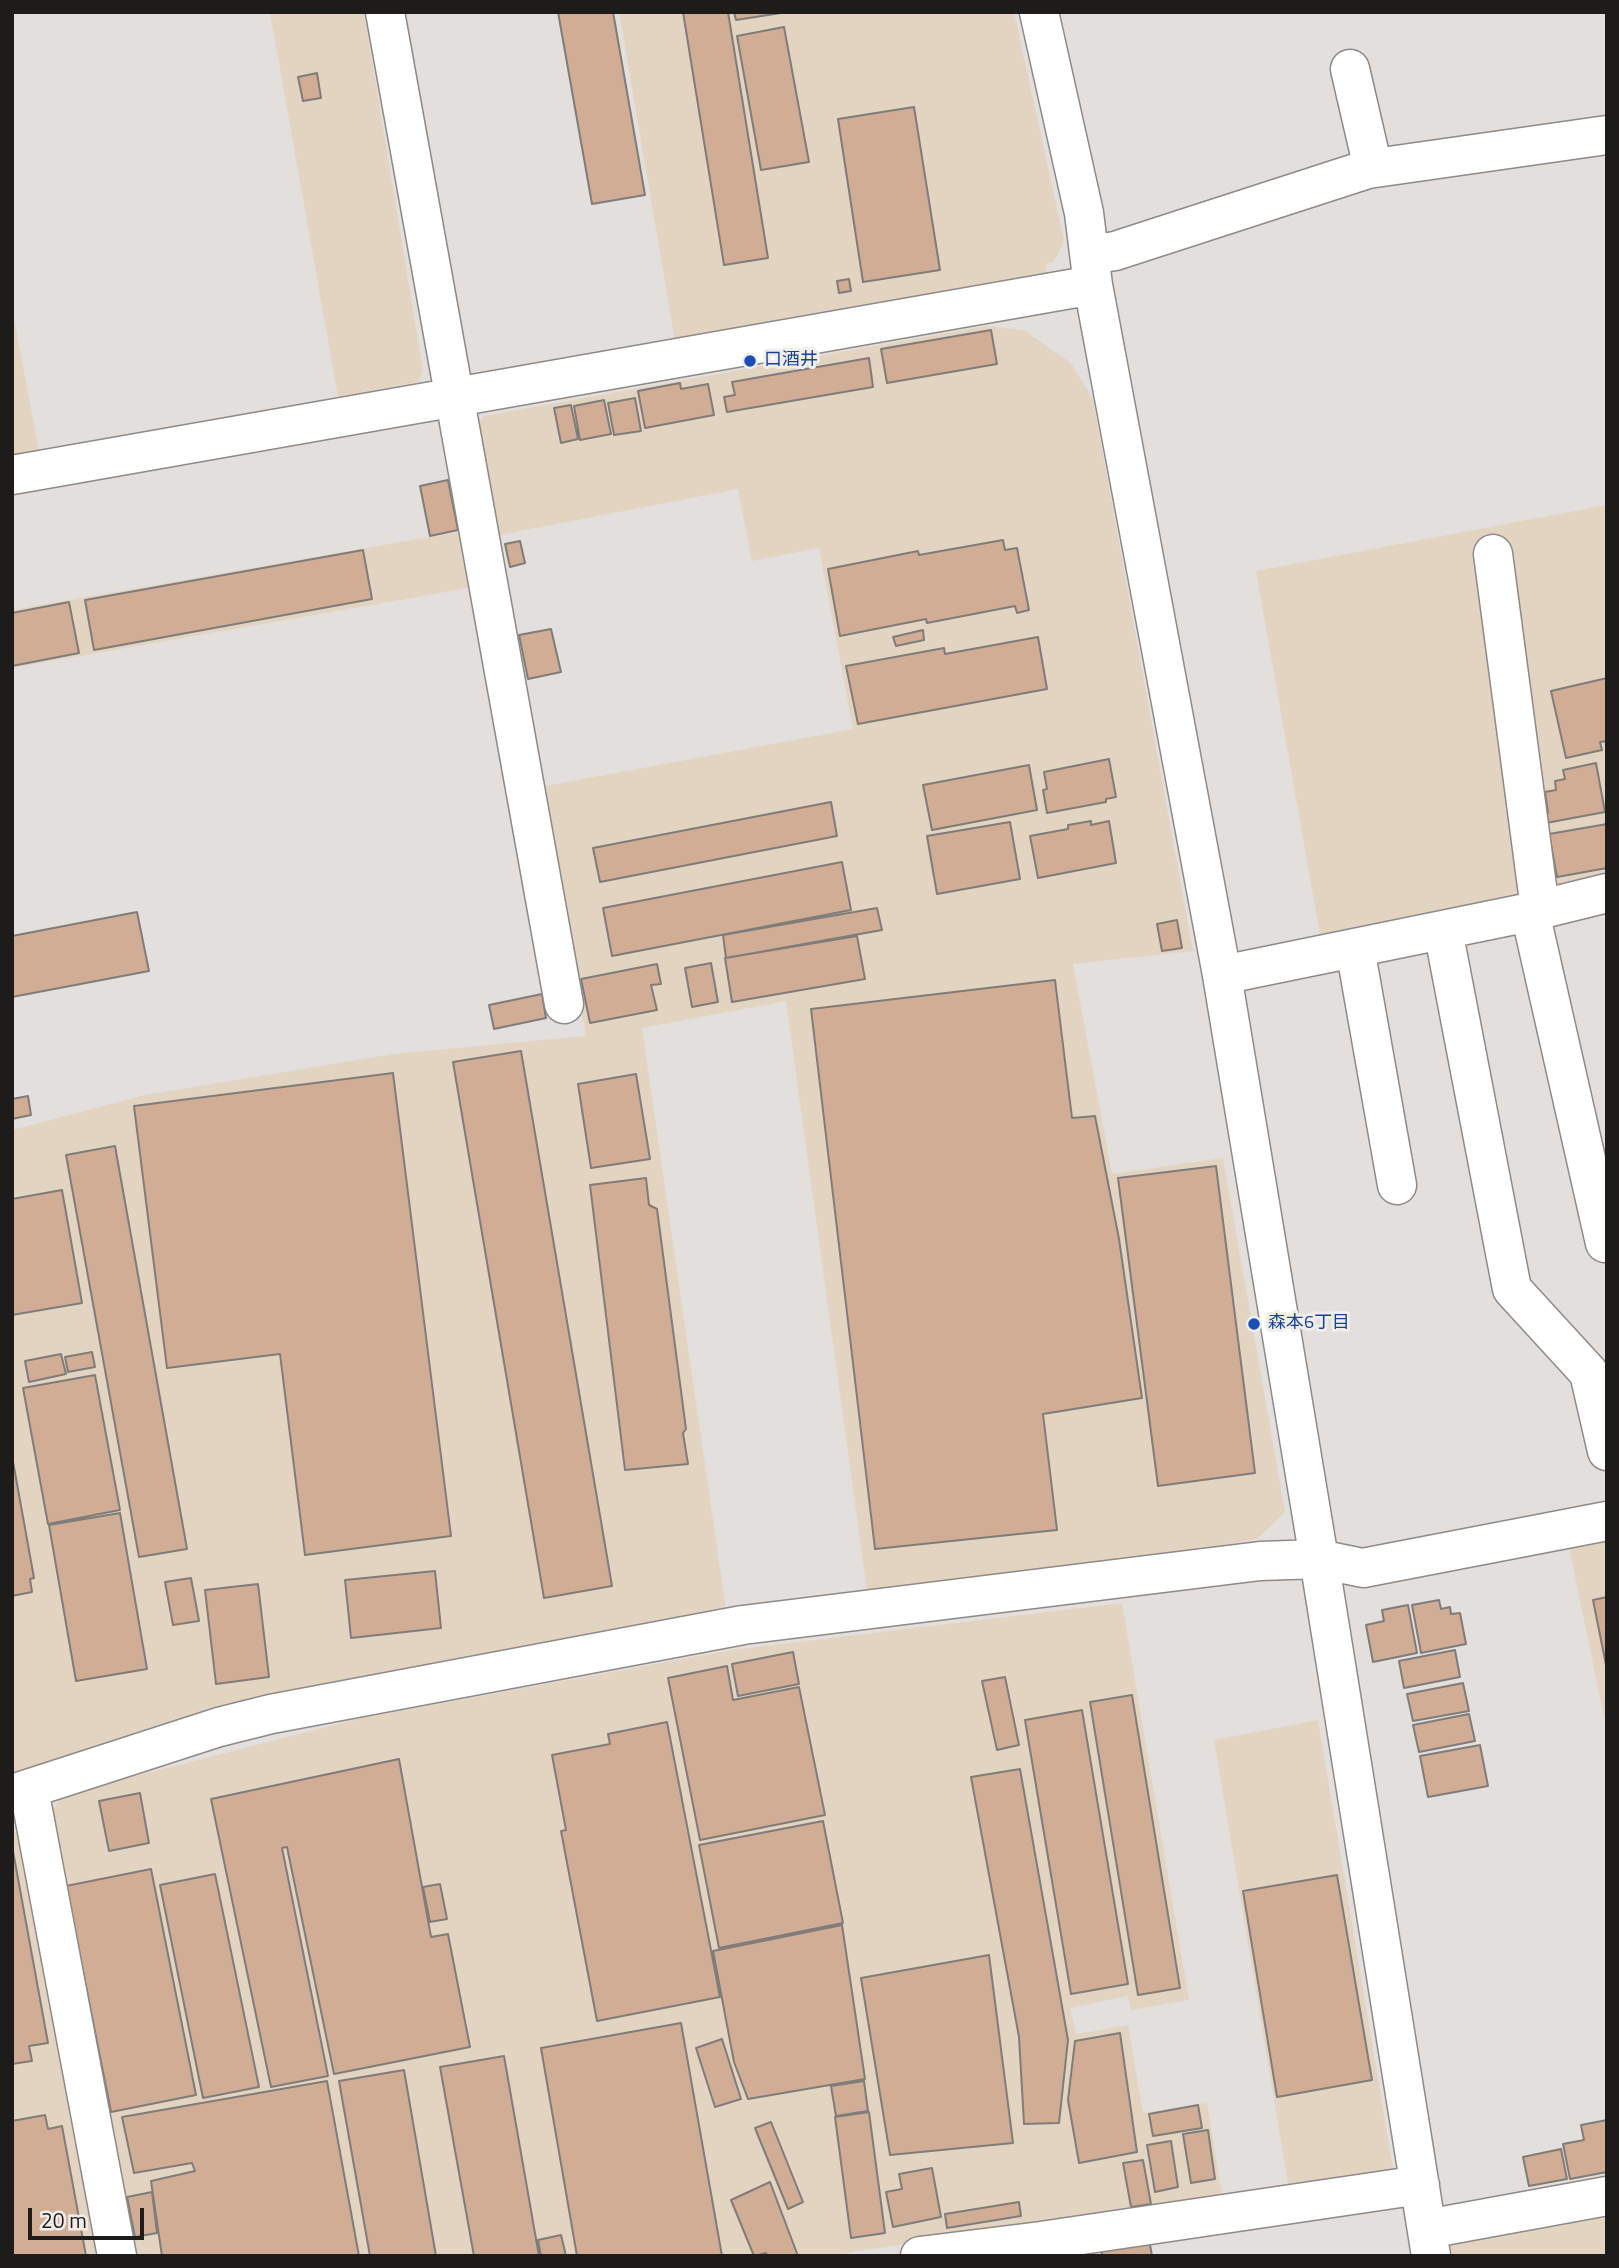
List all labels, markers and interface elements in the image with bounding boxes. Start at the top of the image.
place label: 口酒井 [764,350,818,372]
marker: 口酒井 [742,353,758,369]
place label: 森本6丁目 [1268,1313,1350,1335]
marker: 森本6丁目 [1246,1316,1262,1332]
scale bar [32,2194,147,2238]
text: 20 m [41,2204,87,2236]

